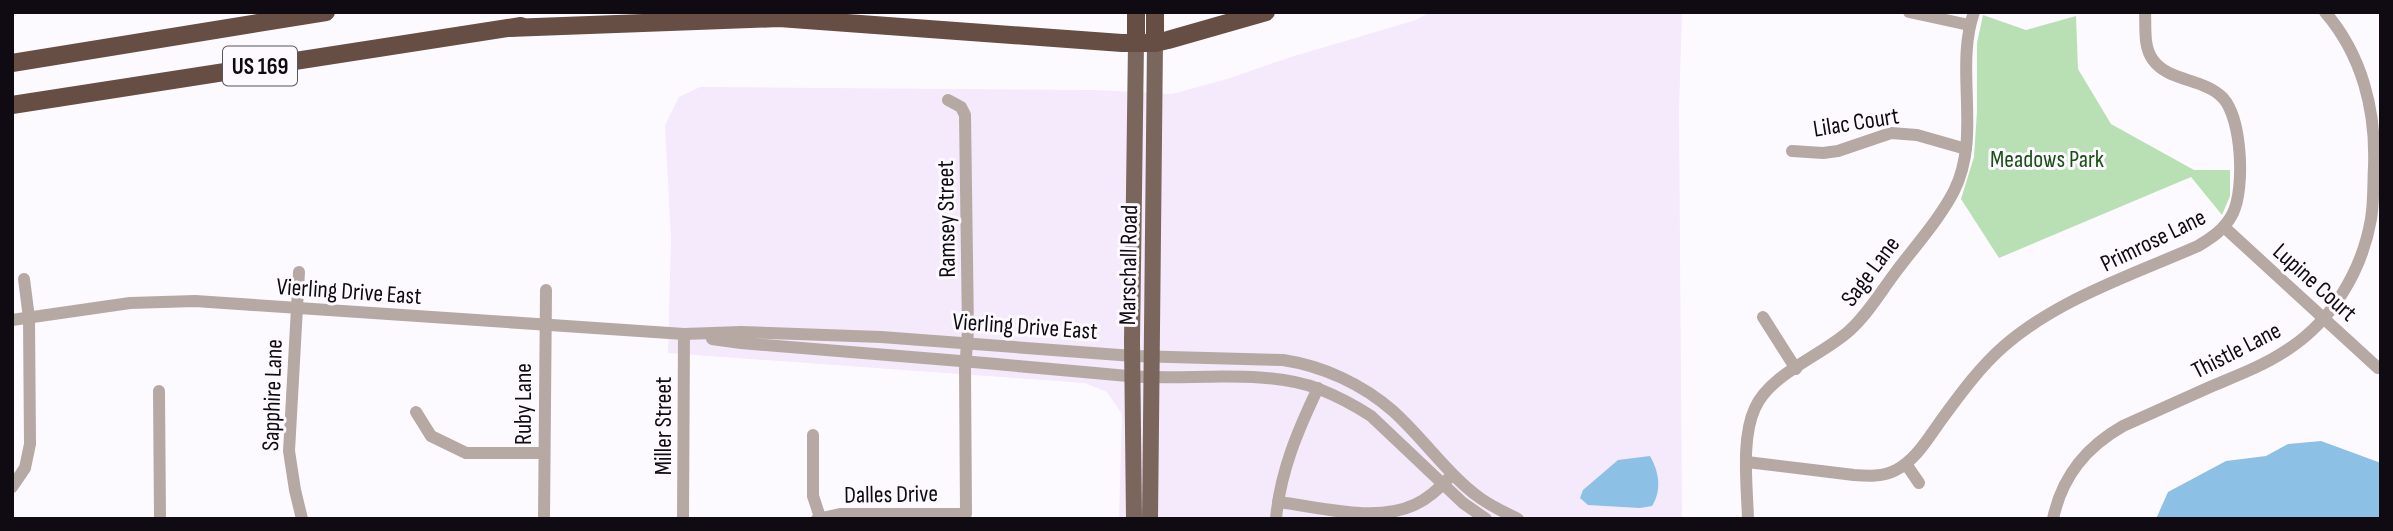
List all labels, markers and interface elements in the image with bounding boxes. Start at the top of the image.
road number: US 169 [223,46,297,86]
street label: Lilac Court [1811,101,1901,144]
park label: Meadows Park [1990,145,2104,174]
street label: Ramsey Street [931,160,962,278]
street label: Primrose Lane [2096,203,2211,278]
street label: Marschall Road [1113,205,1144,325]
street label: Sage Lane [1835,230,1906,312]
street label: Lupine Court [2267,237,2363,328]
street label: Vierling Drive East [275,272,422,311]
street label: Vierling Drive East [951,307,1098,346]
street label: Thistle Lane [2187,316,2286,385]
street label: Sapphire Lane [256,338,289,452]
street label: Ruby Lane [509,363,538,445]
street label: Miller Street [649,377,678,475]
street label: Dalles Drive [844,479,938,510]

